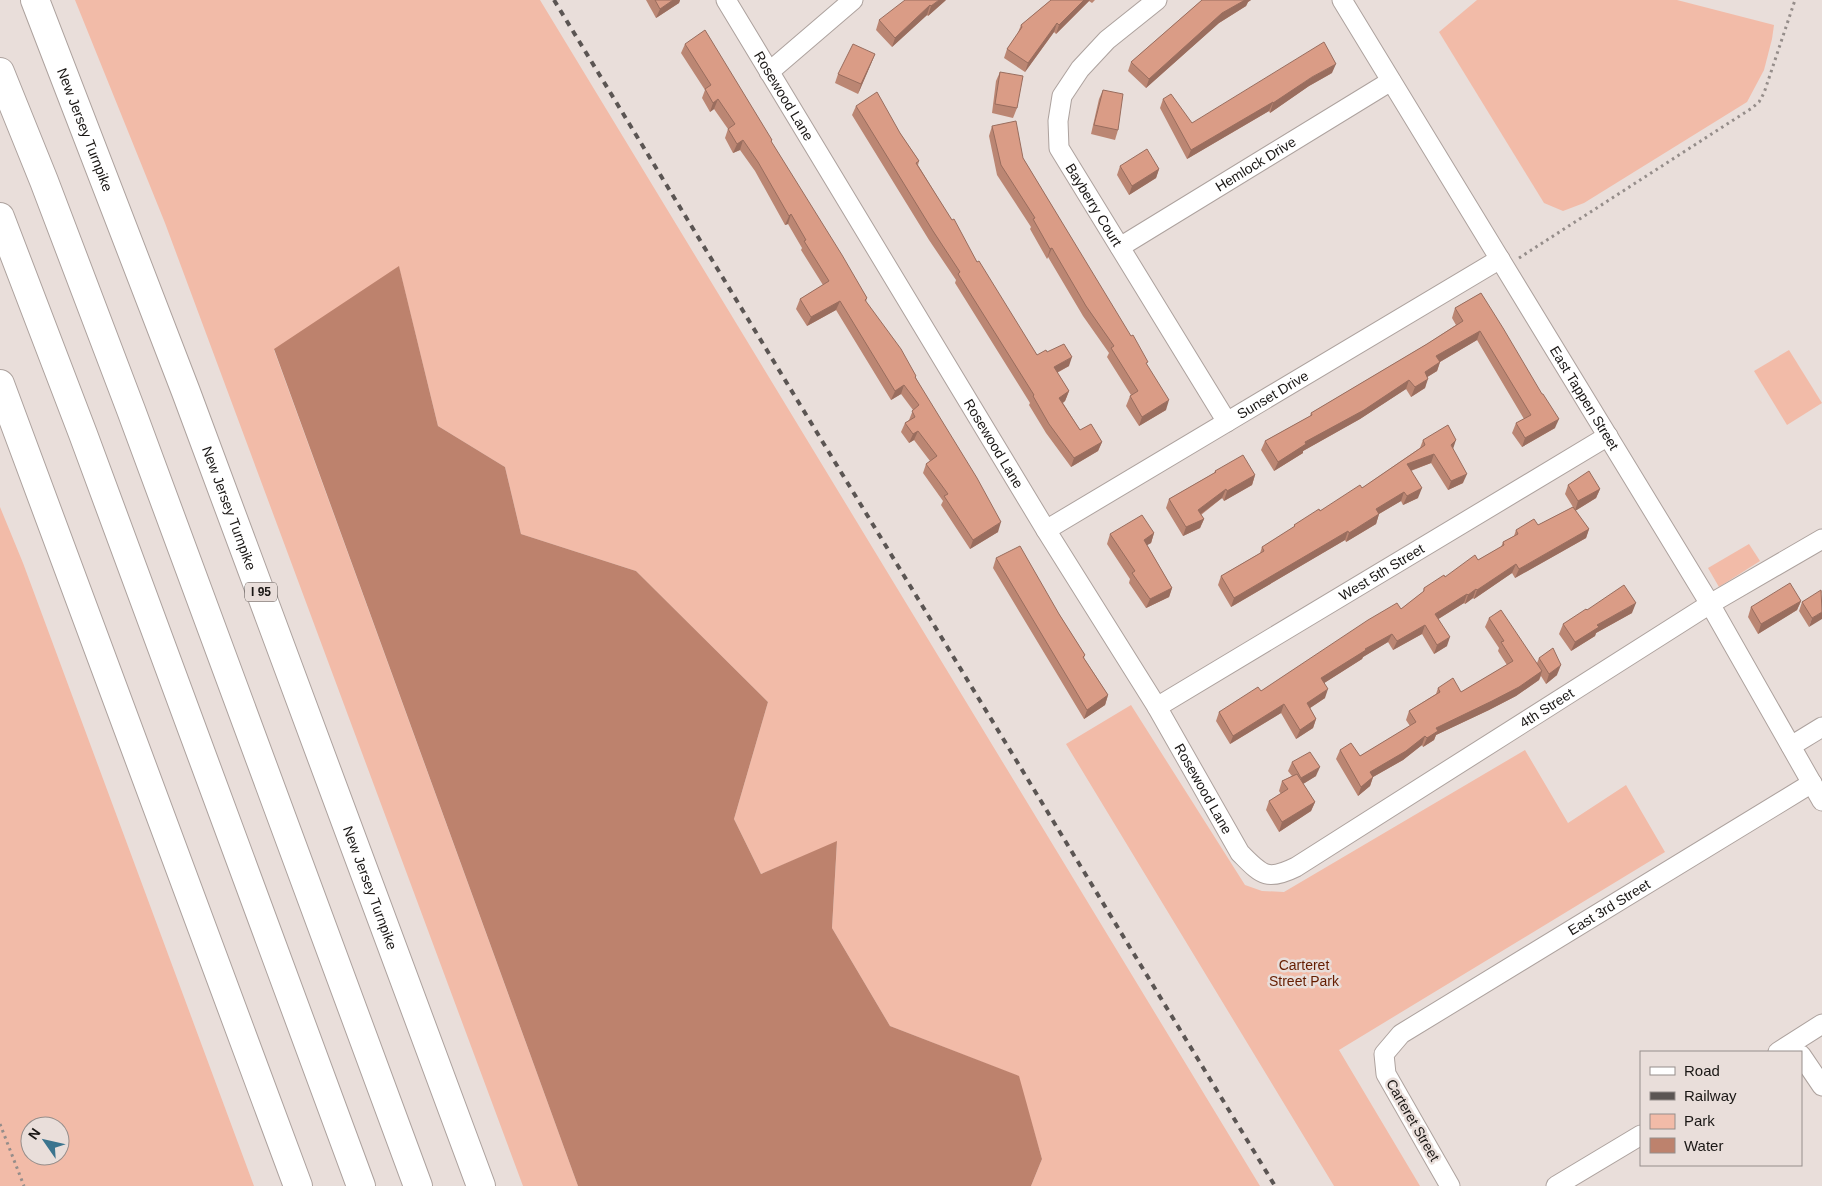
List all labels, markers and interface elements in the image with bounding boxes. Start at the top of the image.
street label: Rosewood Lane [751,48,817,144]
street label: New Jersey Turnpike [54,66,116,194]
street label: Hemlock Drive [1213,133,1299,195]
street label: Bayberry Court [1062,160,1125,249]
street label: East Tappen Street [1547,343,1622,453]
street label: Sunset Drive [1234,367,1311,422]
street label: Rosewood Lane [961,396,1027,491]
street label: New Jersey Turnpike [199,444,260,572]
street label: West 5th Street [1336,540,1427,604]
road number: I 95 [245,582,277,602]
street label: 4th Street [1517,685,1577,731]
street label: Rosewood Lane [1171,741,1236,837]
street label: New Jersey Turnpike [340,824,401,952]
street label: East 3rd Street [1565,876,1653,938]
park label: Carteret Street Park [1269,957,1340,989]
legend [1640,1051,1802,1166]
text: Road [1684,1062,1720,1079]
street label: Carteret Street [1383,1076,1443,1164]
text: Railway [1684,1087,1737,1104]
text: Park [1684,1112,1715,1129]
north arrow [20,1116,70,1166]
text: N [25,1125,44,1142]
text: Water [1684,1137,1723,1154]

